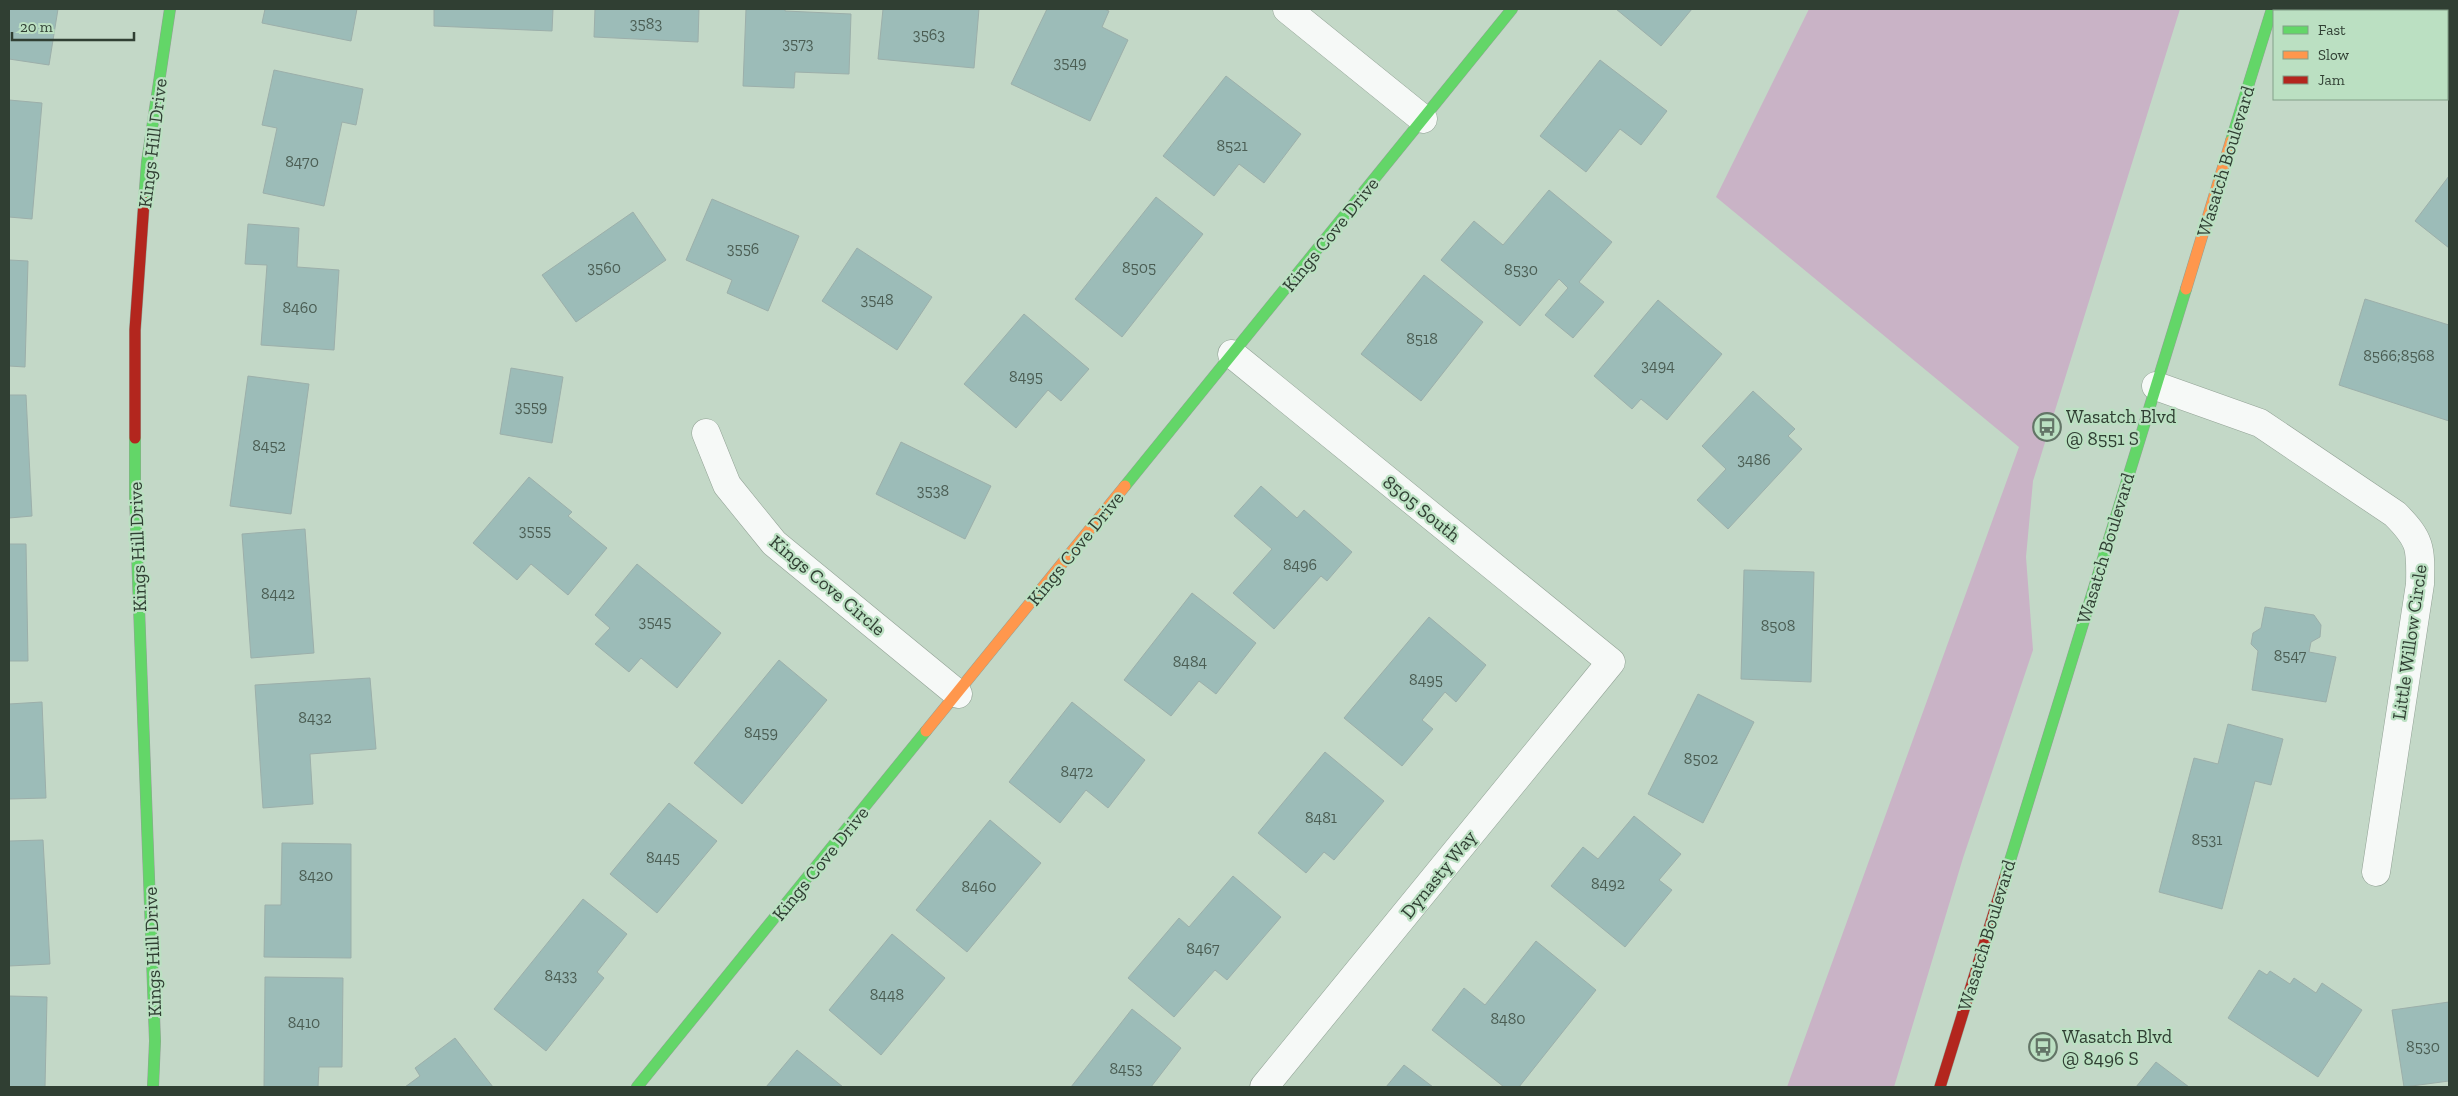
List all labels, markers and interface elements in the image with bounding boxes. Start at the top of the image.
scale bar [12,10,135,42]
legend [2273,10,2448,100]
house number: 3583 [630,14,662,33]
text: 20 m [20,18,53,36]
text: Fast [2318,21,2346,39]
house number: 3563 [913,25,945,44]
house number: 3573 [782,34,814,53]
text: Slow [2318,46,2350,64]
house number: 3549 [1053,53,1087,72]
text: Jam [2318,71,2345,89]
street label: Kings Hill Drive [133,77,172,209]
street label: Wasatch Boulevard [2192,82,2260,240]
house number: 8521 [1216,136,1248,155]
house number: 8470 [285,152,319,171]
street label: Kings Cove Drive [1277,172,1384,296]
house number: 3556 [727,239,759,258]
house number: 3560 [587,258,621,277]
house number: 8505 [1122,258,1156,277]
house number: 8530 [1504,260,1538,279]
house number: 3548 [860,290,894,309]
house number: 8460 [283,298,317,317]
house number: 8518 [1406,329,1438,348]
house number: 8566;8568 [2363,346,2435,365]
house number: 3494 [1641,356,1675,375]
house number: 8495 [1009,367,1043,386]
house number: 3559 [515,397,547,416]
place label: Wasatch Blvd @ 8551 S [2066,405,2177,450]
bus stop icon: Wasatch Blvd @ 8551 S [2032,412,2062,442]
house number: 8452 [252,436,286,455]
house number: 3486 [1737,450,1771,469]
street label: Wasatch Boulevard [2072,469,2140,627]
street label: 8505 South [1378,470,1465,547]
street label: Kings Hill Drive [124,481,151,612]
house number: 3538 [917,481,949,500]
street label: Kings Cove Drive [1022,486,1129,610]
house number: 3555 [519,521,551,540]
street label: Kings Cove Circle [765,530,890,641]
house number: 8496 [1283,555,1317,574]
street label: Little Willow Circle [2387,563,2432,721]
house number: 8442 [261,584,295,603]
house number: 3545 [639,612,671,631]
house number: 8508 [1761,616,1795,635]
house number: 8547 [2274,646,2307,665]
house number: 8484 [1173,652,1208,671]
house number: 8495 [1409,670,1443,689]
house number: 8432 [298,708,332,727]
house number: 8459 [744,723,778,742]
house number: 8502 [1684,749,1718,768]
house number: 8472 [1061,762,1093,781]
street label: Kings Cove Drive [767,801,874,925]
house number: 8481 [1305,808,1337,827]
street label: Dynasty Way [1396,825,1481,923]
house number: 8531 [2192,830,2222,849]
house number: 8445 [646,848,680,867]
street label: Wasatch Boulevard [1953,856,2021,1014]
house number: 8420 [299,866,333,885]
house number: 8492 [1591,874,1625,893]
house number: 8460 [962,877,996,896]
street label: Kings Hill Drive [139,886,166,1017]
house number: 8467 [1186,939,1220,958]
house number: 8433 [545,966,578,985]
house number: 8448 [870,985,904,1004]
house number: 8480 [1490,1009,1526,1028]
house number: 8410 [288,1013,320,1032]
place label: Wasatch Blvd @ 8496 S [2062,1025,2173,1070]
bus stop icon: Wasatch Blvd @ 8496 S [2028,1032,2058,1062]
house number: 8530 [2406,1037,2440,1056]
house number: 8453 [1109,1059,1143,1078]

